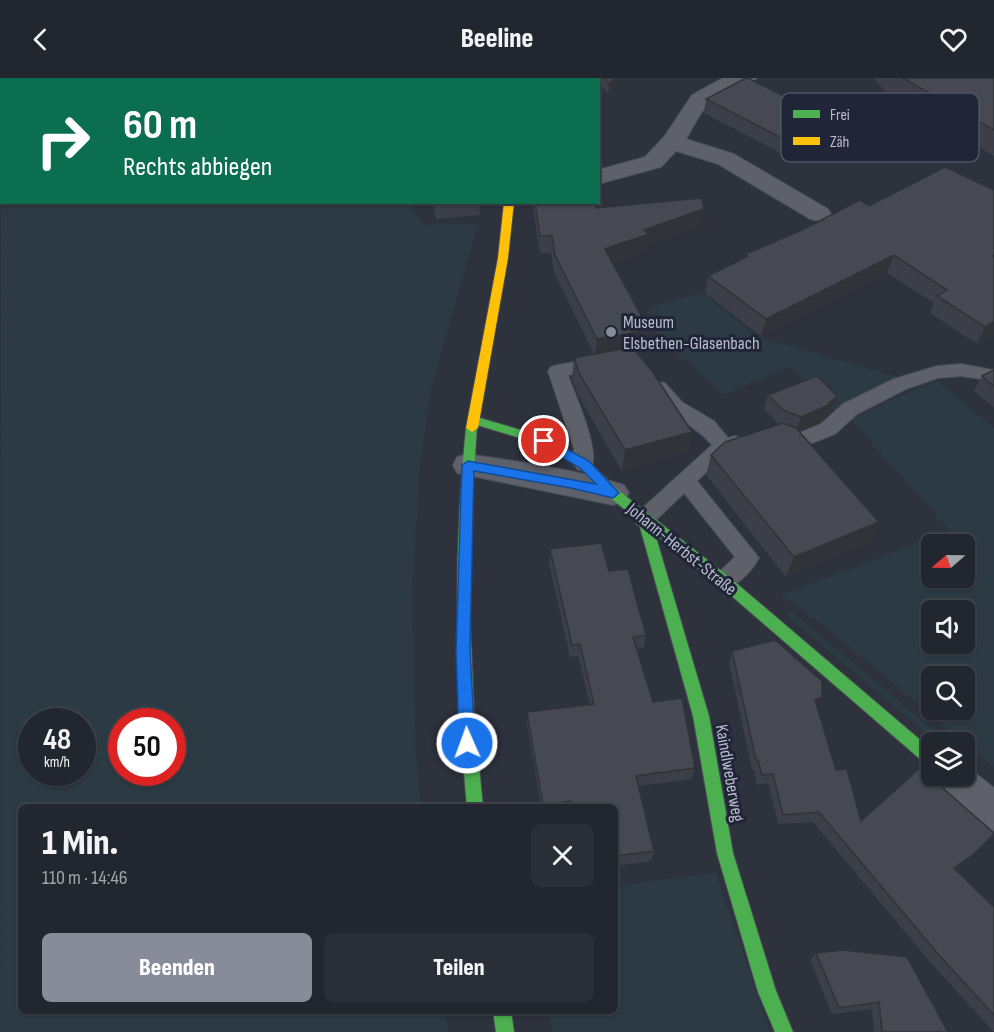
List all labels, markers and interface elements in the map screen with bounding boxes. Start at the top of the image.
icon: back [24,23,57,56]
text: Beeline [461,23,533,55]
icon: heart [937,23,970,56]
legend [781,93,979,162]
text: 60 m [123,100,197,151]
icon: right [24,102,102,180]
text: Frei [830,106,850,125]
text: Zäh [830,133,849,152]
text: Rechts abbiegen [123,151,272,183]
place label: Museum Elsbethen-Glasenbach [623,312,760,354]
marker: Museum Elsbethen-Glasenbach [604,325,618,339]
pin [518,415,569,466]
icon: arrive [527,424,560,457]
street label: Johann-Herbst-Straße [622,498,741,600]
north arrow [921,534,975,588]
map controls [921,534,975,786]
button: sound [921,600,975,654]
button: search [921,666,975,720]
speed limit sign: 50 [108,708,186,786]
position arrow [435,711,499,775]
text: 48 [43,722,71,758]
street label: Kaindlweberweg [711,723,748,824]
button: layers [921,732,975,786]
text: km/h [44,753,70,772]
text: 1 Min. [42,822,118,865]
button: close [531,824,594,887]
text: 110 m · 14:46 [42,866,128,890]
button: Beenden [42,933,312,1002]
button: Teilen [324,933,594,1002]

